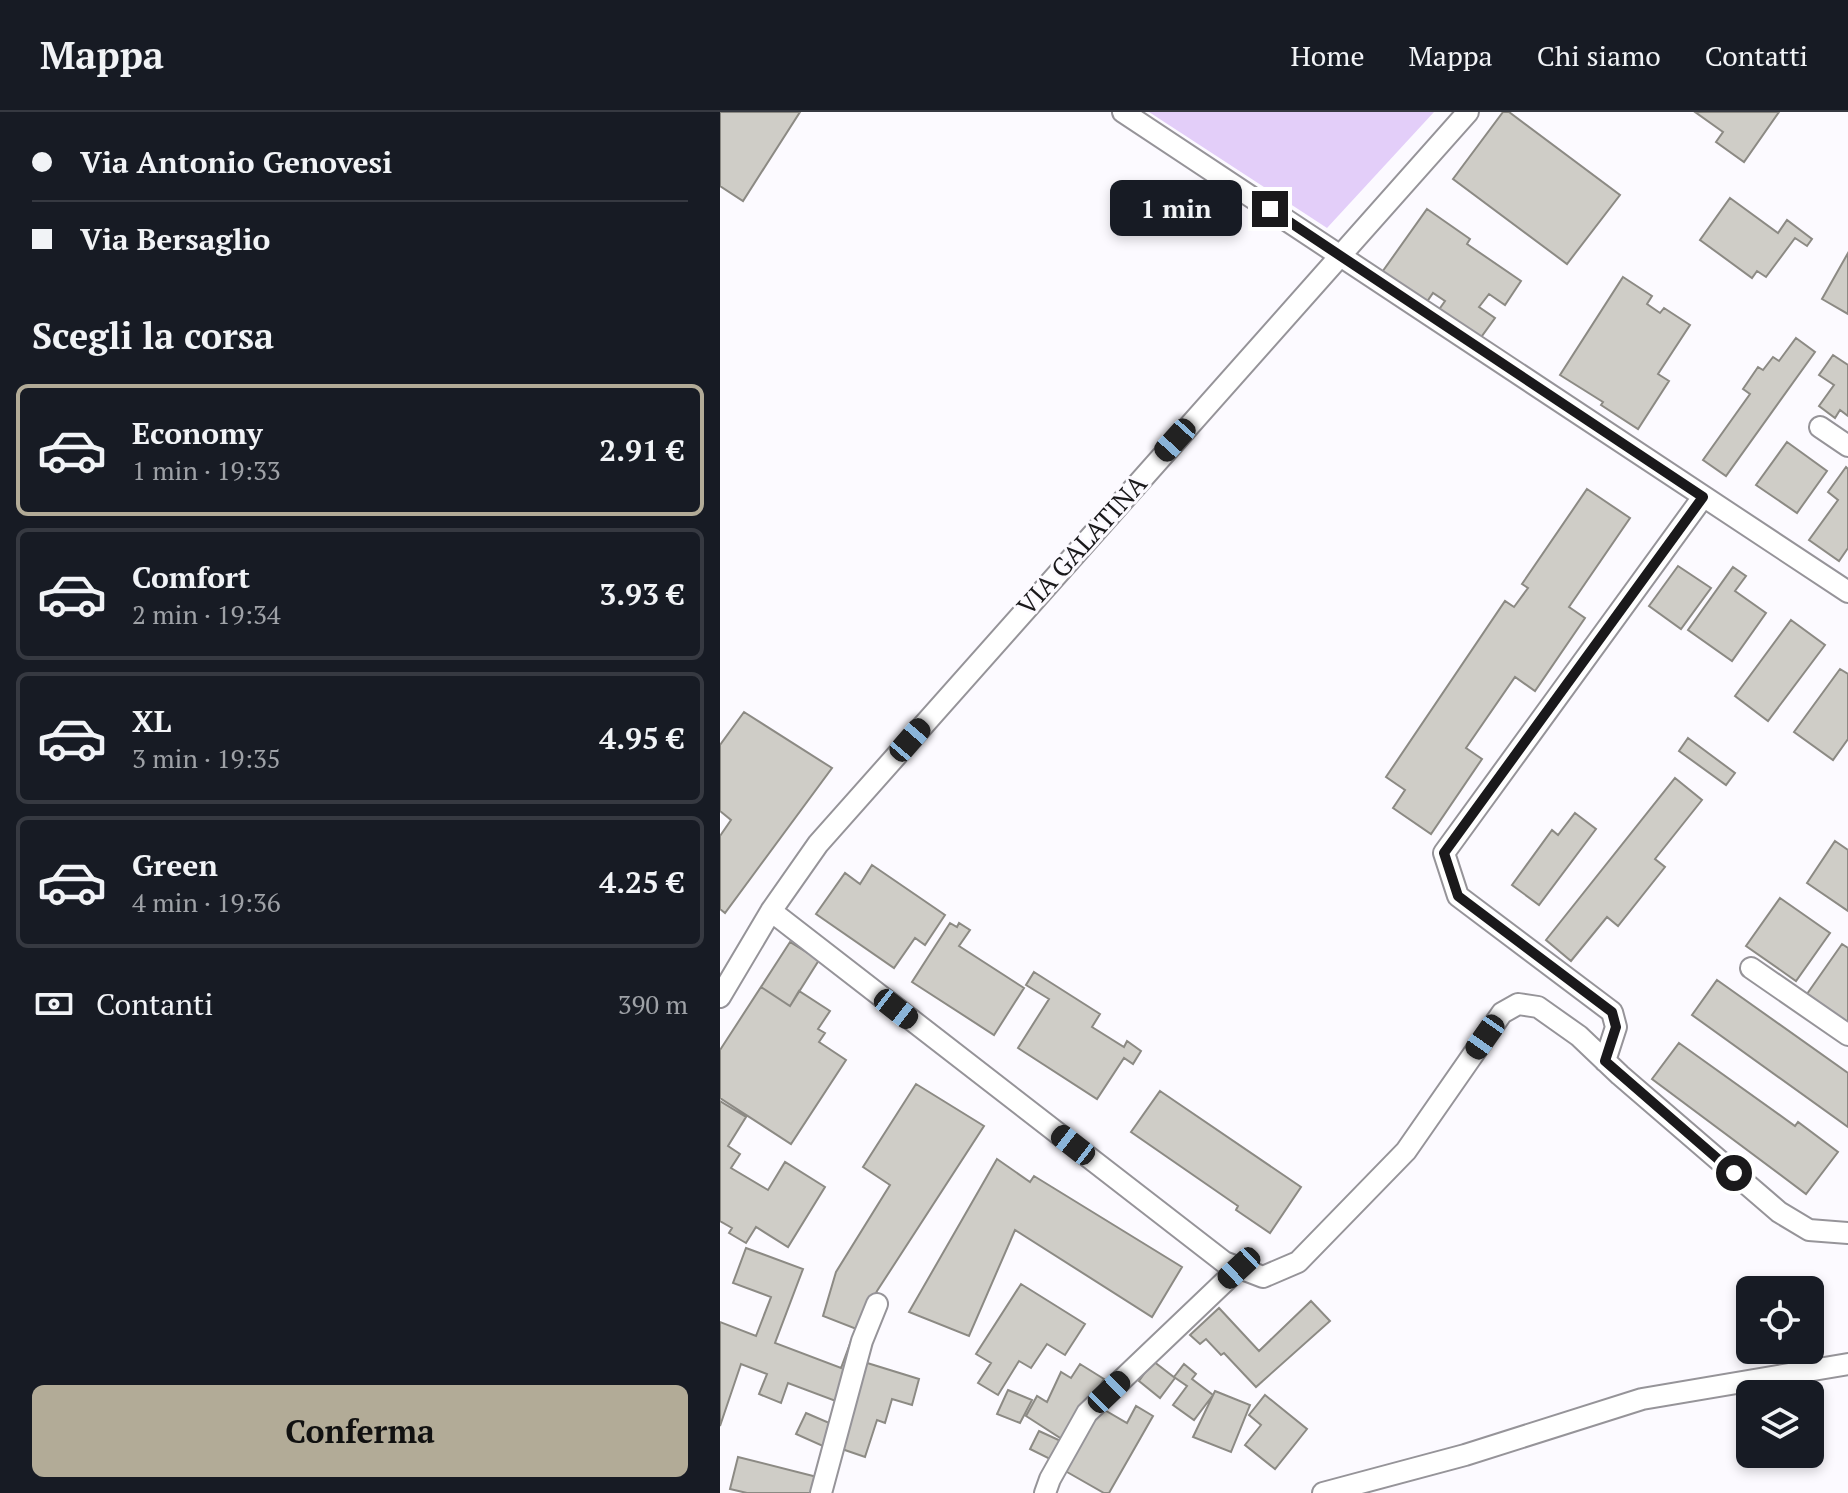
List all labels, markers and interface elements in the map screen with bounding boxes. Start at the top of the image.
text: Mappa [40,30,164,80]
text: Home [1290,37,1365,74]
text: Mappa [1409,37,1493,74]
text: Chi siamo [1537,37,1661,74]
text: Contatti [1705,37,1808,74]
text: Via Antonio Genovesi [80,142,392,182]
callout: 1 min [1110,181,1242,237]
text: 1 min [1140,191,1212,225]
route end [1252,191,1288,227]
text: Via Bersaglio [80,219,270,259]
text: Scegli la corsa [32,312,274,359]
text: Economy [132,413,263,453]
icon: car [36,414,108,486]
car [1150,414,1200,466]
text: 2.91 € [599,430,684,470]
text: 1 min · 19:33 [132,453,281,487]
street label: VIA GALATINA [1009,467,1154,622]
text: Comfort [132,557,250,597]
icon: car [36,558,108,630]
text: 3.93 € [599,574,684,614]
text: 2 min · 19:34 [132,597,281,631]
text: XL [132,701,171,741]
icon: car [36,702,108,774]
car [885,714,935,766]
text: 4.95 € [599,718,684,758]
text: 3 min · 19:35 [132,741,281,775]
text: Green [132,845,218,885]
icon: car [36,846,108,918]
text: 4.25 € [599,862,684,902]
text: 4 min · 19:36 [132,885,281,919]
icon: cash [32,982,76,1026]
text: Contanti [96,984,213,1024]
car [870,985,922,1033]
text: 390 m [618,987,688,1021]
car [1461,1010,1509,1064]
car [1047,1121,1099,1169]
route start [1716,1155,1752,1191]
car [1213,1243,1265,1293]
map controls [1736,1276,1824,1468]
button: locate [1736,1276,1824,1364]
car [1083,1367,1135,1417]
button: layers [1736,1380,1824,1468]
button: Conferma [32,1385,688,1477]

